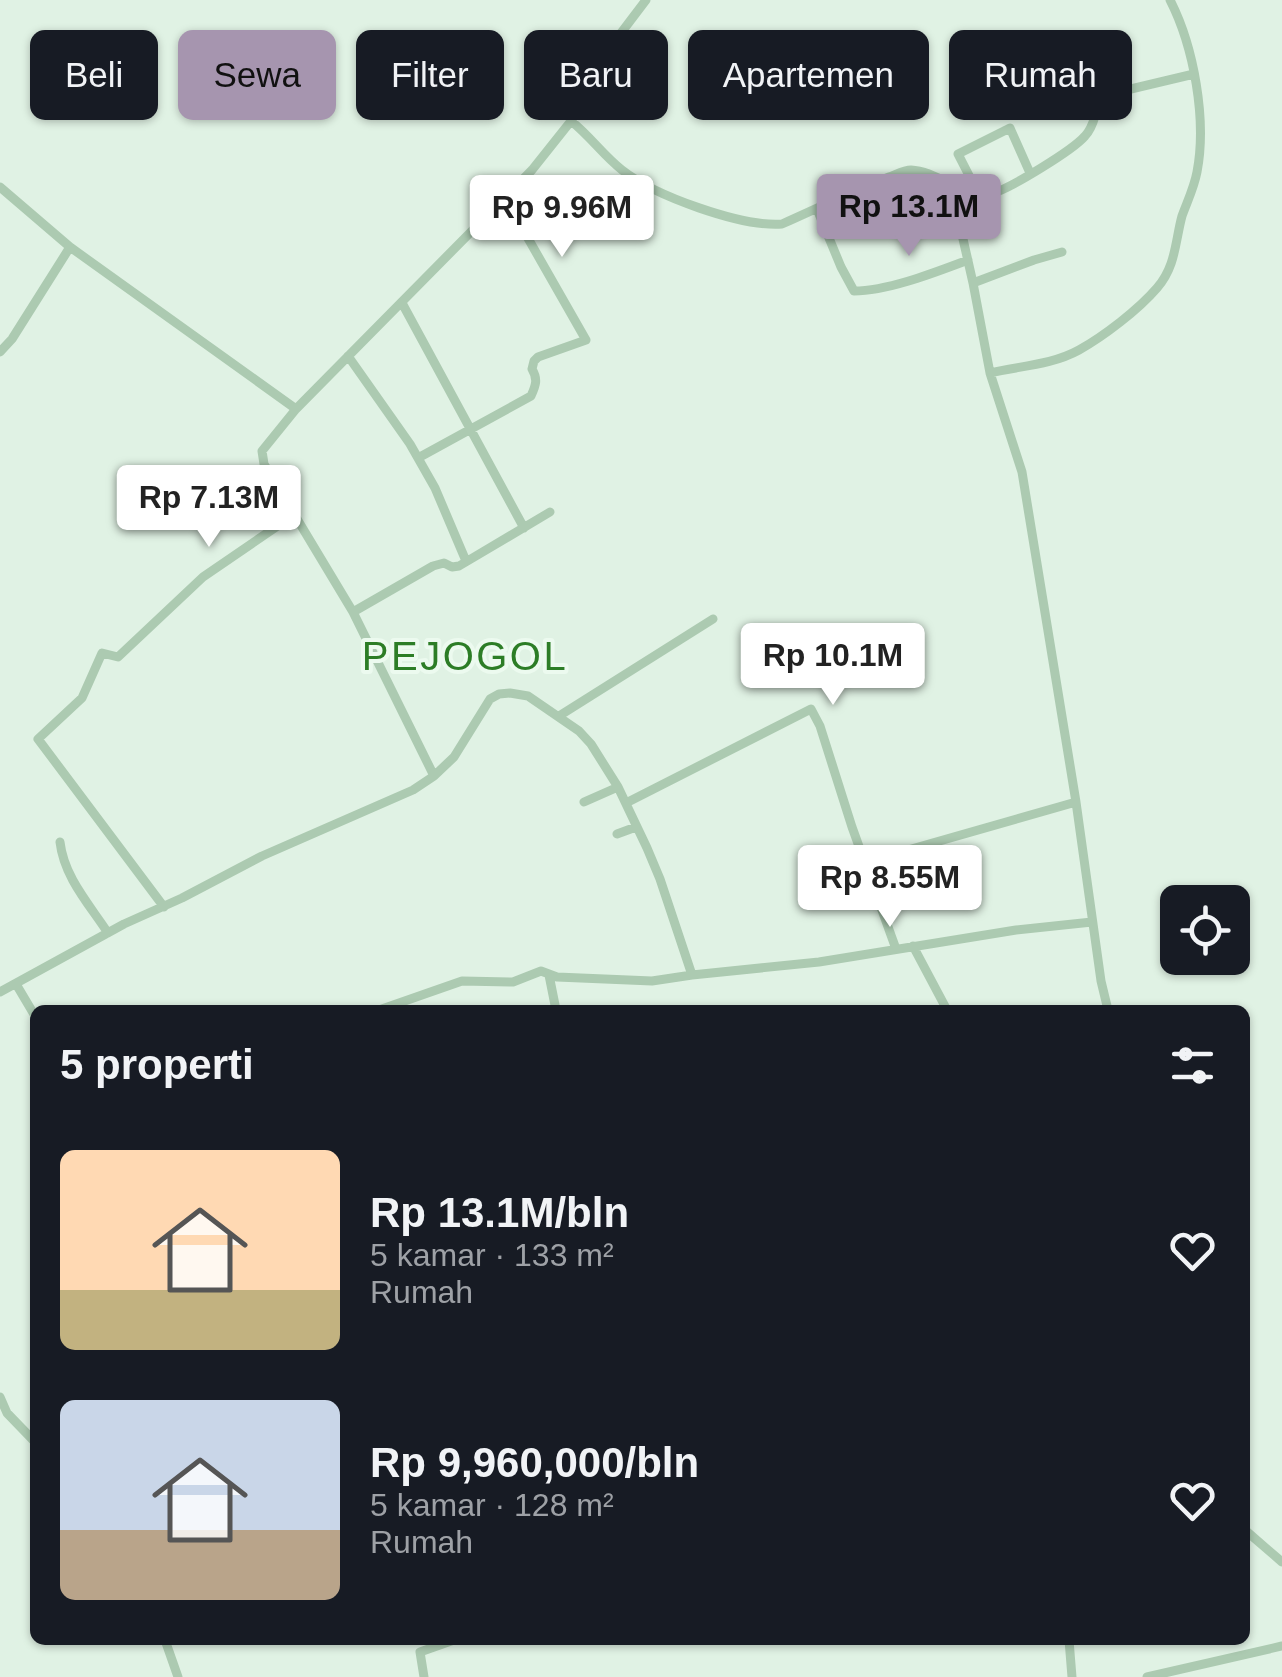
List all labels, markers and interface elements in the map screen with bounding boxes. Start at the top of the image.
chip: Beli [30,30,158,120]
chip: Sewa [178,30,336,120]
chip: Filter [356,30,504,120]
chip: Baru [524,30,668,120]
chip: Apartemen [688,30,929,120]
chip: Rumah [949,30,1132,120]
pin: Rp 13.1M [806,174,1012,259]
pin: Rp 9.96M [459,175,665,260]
text: Rp 13.1M [839,188,979,224]
text: Rp 9.96M [492,189,632,225]
pin: Rp 7.13M [106,465,312,550]
text: Rp 7.13M [139,479,279,515]
pin: Rp 10.1M [730,623,936,708]
district label: PEJOGOL [362,634,568,678]
text: Rp 10.1M [763,637,903,673]
pin: Rp 8.55M [787,845,993,930]
text: Rp 8.55M [820,859,960,895]
map controls [1160,885,1250,975]
button: locate [1160,885,1250,975]
icon: filters [1165,1038,1220,1093]
text: 5 properti [60,1041,254,1088]
text: Rp 13.1M/bln [370,1189,629,1236]
icon: home [140,1190,260,1310]
icon: heart [1165,1223,1220,1278]
text: 5 kamar · 133 m² [370,1237,614,1273]
text: Rumah [370,1274,473,1310]
text: Rp 9,960,000/bln [370,1439,699,1486]
icon: home [140,1440,260,1560]
icon: heart [1165,1473,1220,1528]
text: 5 kamar · 128 m² [370,1487,614,1523]
text: Rumah [370,1524,473,1560]

